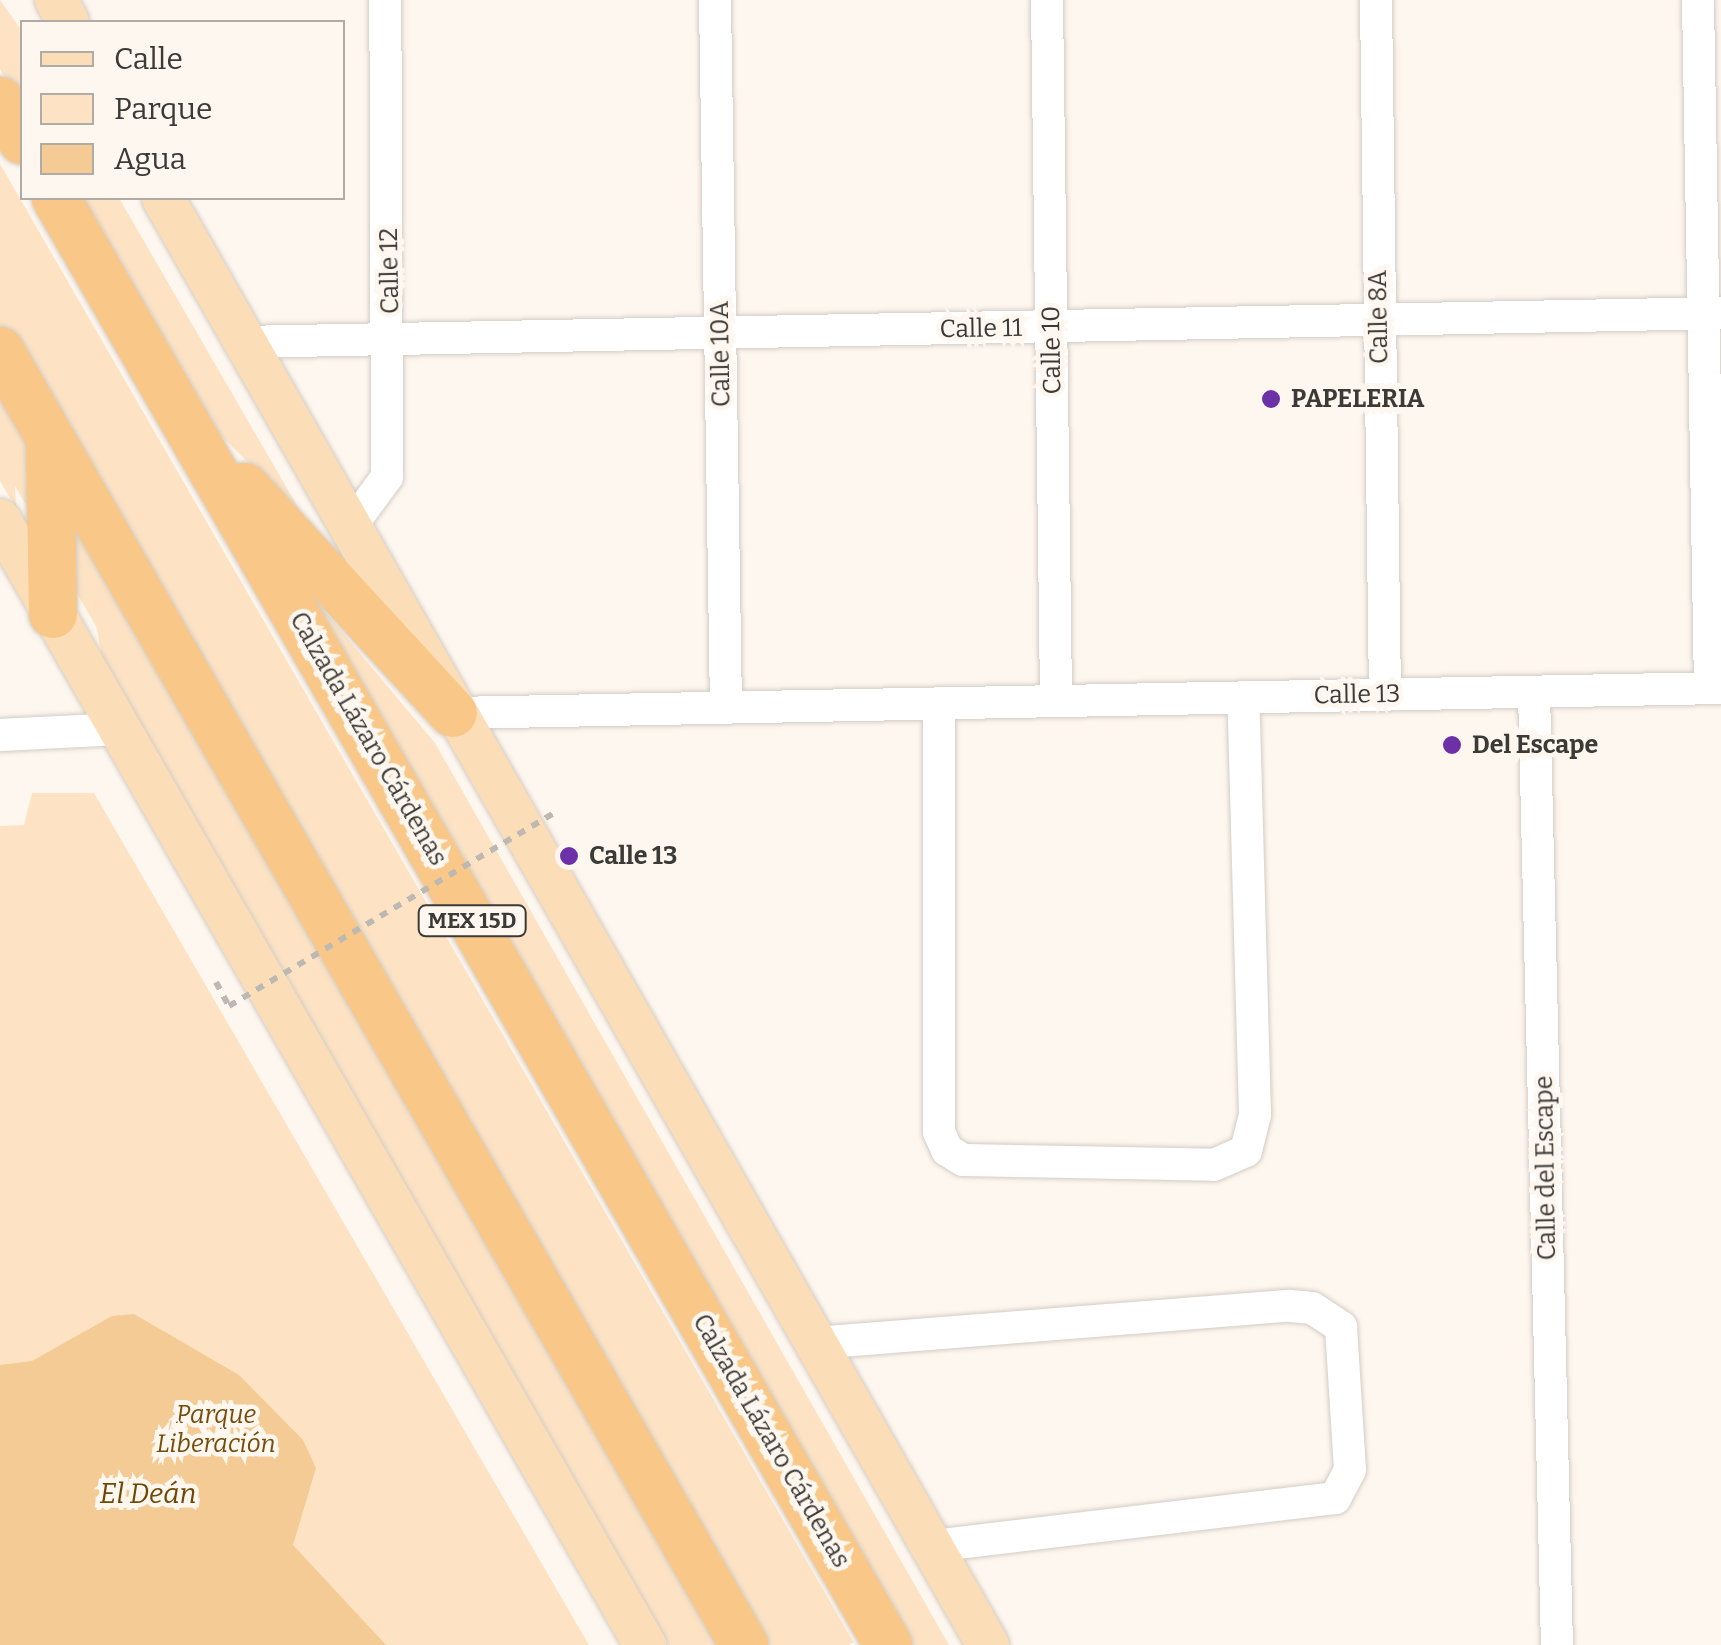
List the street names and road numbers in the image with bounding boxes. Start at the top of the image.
street label: Calle 12 [374,228,406,314]
street label: Calle 8A [1363,270,1395,364]
street label: Calle 10A [705,301,737,407]
street label: Calle 10 [1036,305,1068,395]
street label: Calle 11 [939,313,1023,345]
street label: Calzada Lázaro Cárdenas [283,607,453,871]
street label: Calle 13 [1313,679,1401,711]
road number: MEX 15D [417,904,527,938]
street label: Calle del Escape [1529,1075,1563,1261]
street label: Calzada Lázaro Cárdenas [686,1309,856,1573]

